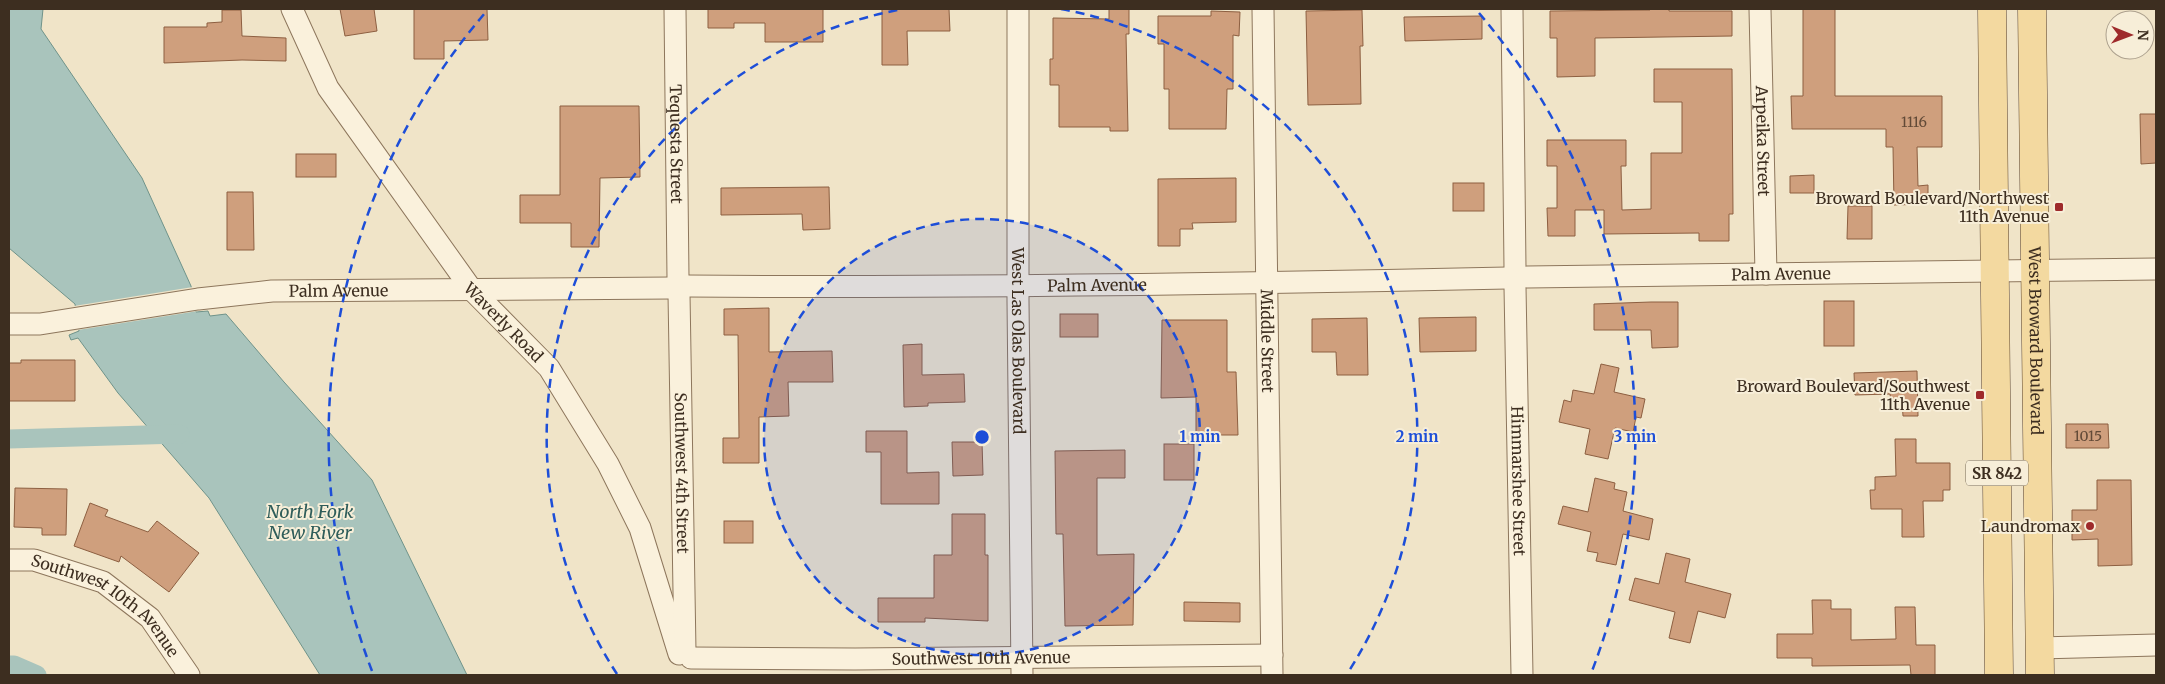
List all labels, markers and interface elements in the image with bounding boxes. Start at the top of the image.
north arrow [2105,10,2155,60]
text: N [2134,30,2152,41]
street label: Tequesta Street [666,84,687,205]
street label: Arpeika Street [1752,84,1774,197]
house number: 1116 [1901,113,1927,131]
place label: Broward Boulevard/Northwest 11th Avenue [1815,188,2050,226]
marker: Broward Boulevard/Northwest 11th Avenue [2053,201,2065,213]
street label: West Broward Boulevard [2025,246,2047,436]
street label: West Las Olas Boulevard [1008,247,1029,435]
street label: Palm Avenue [1731,263,1831,284]
street label: Palm Avenue [1047,274,1147,296]
street label: Waverly Road [459,277,548,367]
street label: Palm Avenue [289,280,388,301]
street label: Middle Street [1257,289,1278,394]
place label: Broward Boulevard/Southwest 11th Avenue [1737,376,1971,414]
marker: Broward Boulevard/Southwest 11th Avenue [1974,389,1986,401]
street label: Southwest 4th Street [671,392,693,554]
street label: Himmarshee Street [1507,406,1530,557]
text: 1 min [1180,427,1220,446]
text: 2 min [1396,427,1438,446]
text: 3 min [1614,427,1656,446]
house number: 1015 [2074,427,2102,445]
centre of rings [973,428,991,446]
road number: SR 842 [1966,460,2028,486]
water label: North Fork New River [266,500,354,544]
place label: Laundromax [1981,516,2080,536]
marker: Laundromax [2084,520,2096,532]
street label: Southwest 10th Avenue [29,550,184,661]
street label: Southwest 10th Avenue [892,647,1070,669]

